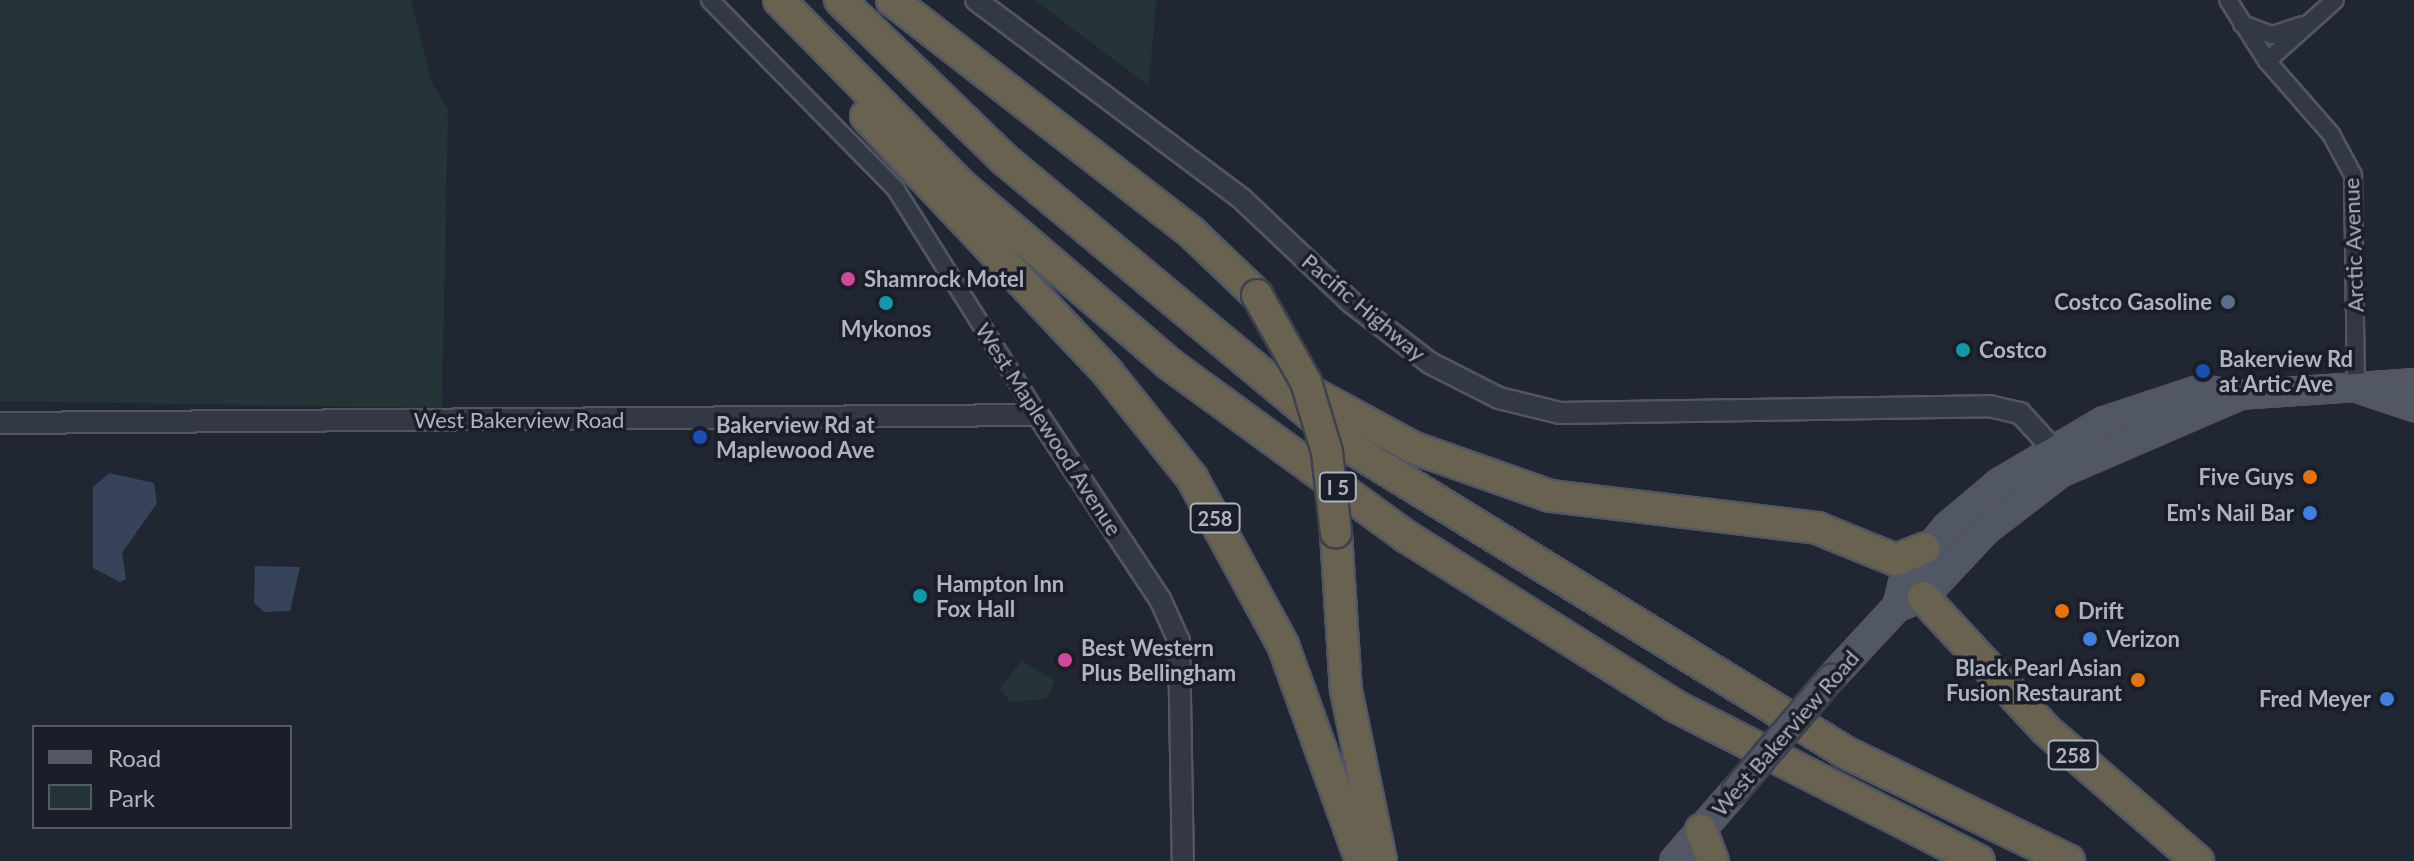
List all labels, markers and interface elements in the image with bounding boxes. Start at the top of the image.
street label: Arctic Avenue [2337,177,2369,313]
street label: Pacific Highway [1297,248,1431,366]
place label: Shamrock Motel [864,266,1024,292]
marker: Shamrock Motel [839,270,857,288]
place label: Costco Gasoline [2054,289,2212,315]
marker: Costco Gasoline [2219,293,2237,311]
marker: Mykonos [877,294,895,312]
place label: Mykonos [841,316,931,342]
street label: West Maplewood Avenue [970,317,1128,541]
place label: Costco [1979,337,2047,363]
marker: Costco [1954,341,1972,359]
place label: Bakerview Rd at Artic Ave [2219,345,2353,396]
marker: Bakerview Rd at Artic Ave [2194,362,2212,380]
street label: West Bakerview Road [413,407,625,433]
place label: Bakerview Rd at Maplewood Ave [716,411,875,462]
marker: Bakerview Rd at Maplewood Ave [691,428,709,446]
place label: Five Guys [2198,464,2294,490]
marker: Five Guys [2301,468,2319,486]
road number: I 5 [1318,471,1358,503]
place label: Em's Nail Bar [2166,500,2294,526]
road number: 258 [1189,502,1241,534]
marker: Em's Nail Bar [2301,504,2319,522]
place label: Hampton Inn Fox Hall [936,570,1064,622]
marker: Hampton Inn Fox Hall [911,587,929,605]
place label: Drift [2078,598,2124,624]
marker: Drift [2053,602,2071,620]
place label: Verizon [2106,626,2180,652]
marker: Verizon [2081,630,2099,648]
place label: Best Western Plus Bellingham [1081,634,1236,686]
street label: West Bakerview Road [1706,645,1864,821]
marker: Best Western Plus Bellingham [1056,651,1074,669]
place label: Black Pearl Asian Fusion Restaurant [1946,654,2122,706]
marker: Black Pearl Asian Fusion Restaurant [2129,671,2147,689]
place label: Fred Meyer [2259,686,2371,712]
marker: Fred Meyer [2378,690,2396,708]
legend [32,725,292,829]
road number: 258 [2047,739,2099,771]
text: Road [108,743,161,772]
text: Park [108,783,155,812]

